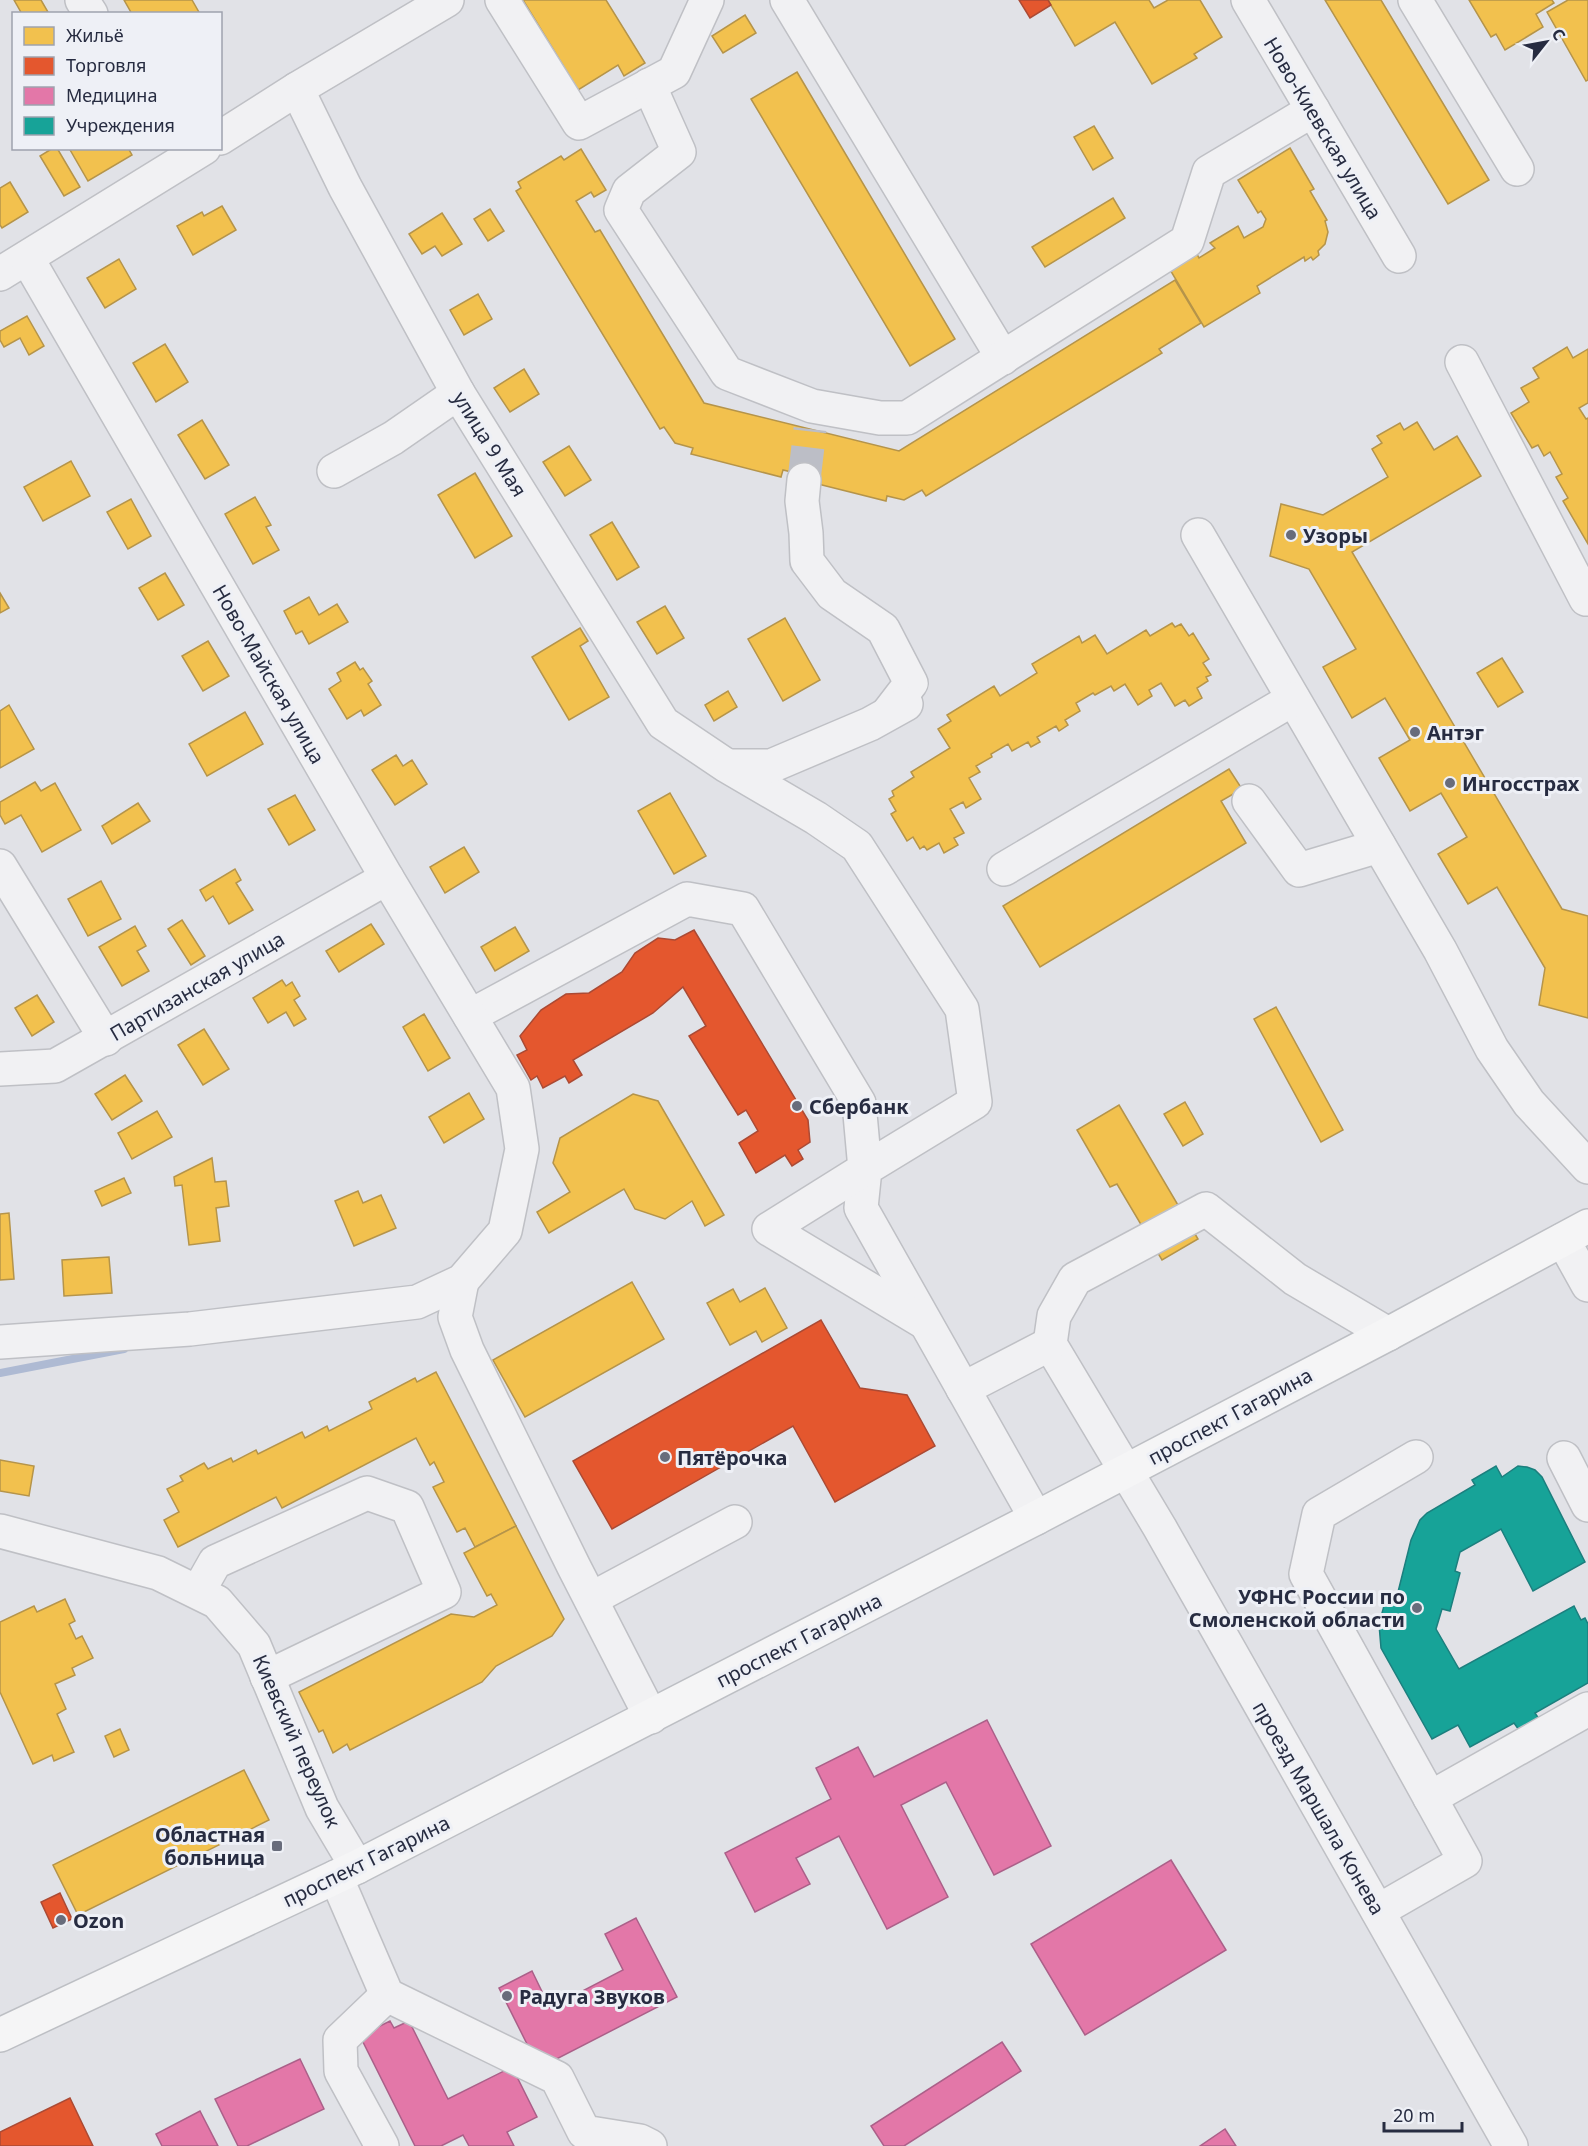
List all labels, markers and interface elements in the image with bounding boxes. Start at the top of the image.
legend [12,12,222,150]
north arrow [1516,12,1576,72]
text: Жильё [66,23,124,47]
text: С [1547,24,1571,44]
street label: Ново-Киевская улица [1258,32,1388,224]
text: Торговля [66,53,146,77]
text: Медицина [66,83,157,107]
text: Учреждения [66,113,175,137]
street label: улица 9 Мая [447,386,533,502]
place label: Узоры [1303,522,1368,549]
marker: Узоры [1284,528,1298,542]
street label: Ново-Майская улица [207,579,331,769]
place label: Антэг [1427,719,1485,746]
marker: Антэг [1408,725,1422,739]
place label: Ингосстрах [1462,770,1580,797]
marker: Ингосстрах [1443,776,1457,790]
street label: Партизанская улица [105,925,289,1047]
place label: Сбербанк [809,1093,909,1120]
marker: Сбербанк [790,1099,804,1113]
street label: проспект Гагарина [1143,1361,1317,1471]
place label: Пятёрочка [677,1444,787,1471]
marker: Пятёрочка [658,1450,672,1464]
place label: УФНС России по Смоленской области [1189,1583,1405,1633]
street label: проспект Гагарина [712,1587,886,1693]
marker: УФНС России по Смоленской области [1410,1601,1424,1615]
street label: Киевский переулок [247,1650,347,1832]
street label: проезд Маршала Конева [1247,1696,1391,1920]
street label: проспект Гагарина [278,1809,454,1913]
place label: Областная больница [155,1821,265,1871]
marker: Областная больница [270,1839,284,1853]
place label: Ozon [73,1907,124,1934]
marker: Ozon [54,1913,68,1927]
place label: Радуга Звуков [519,1983,665,2010]
marker: Радуга Звуков [500,1989,514,2003]
scale bar [1384,2095,1462,2133]
text: 20 m [1393,2103,1435,2127]

